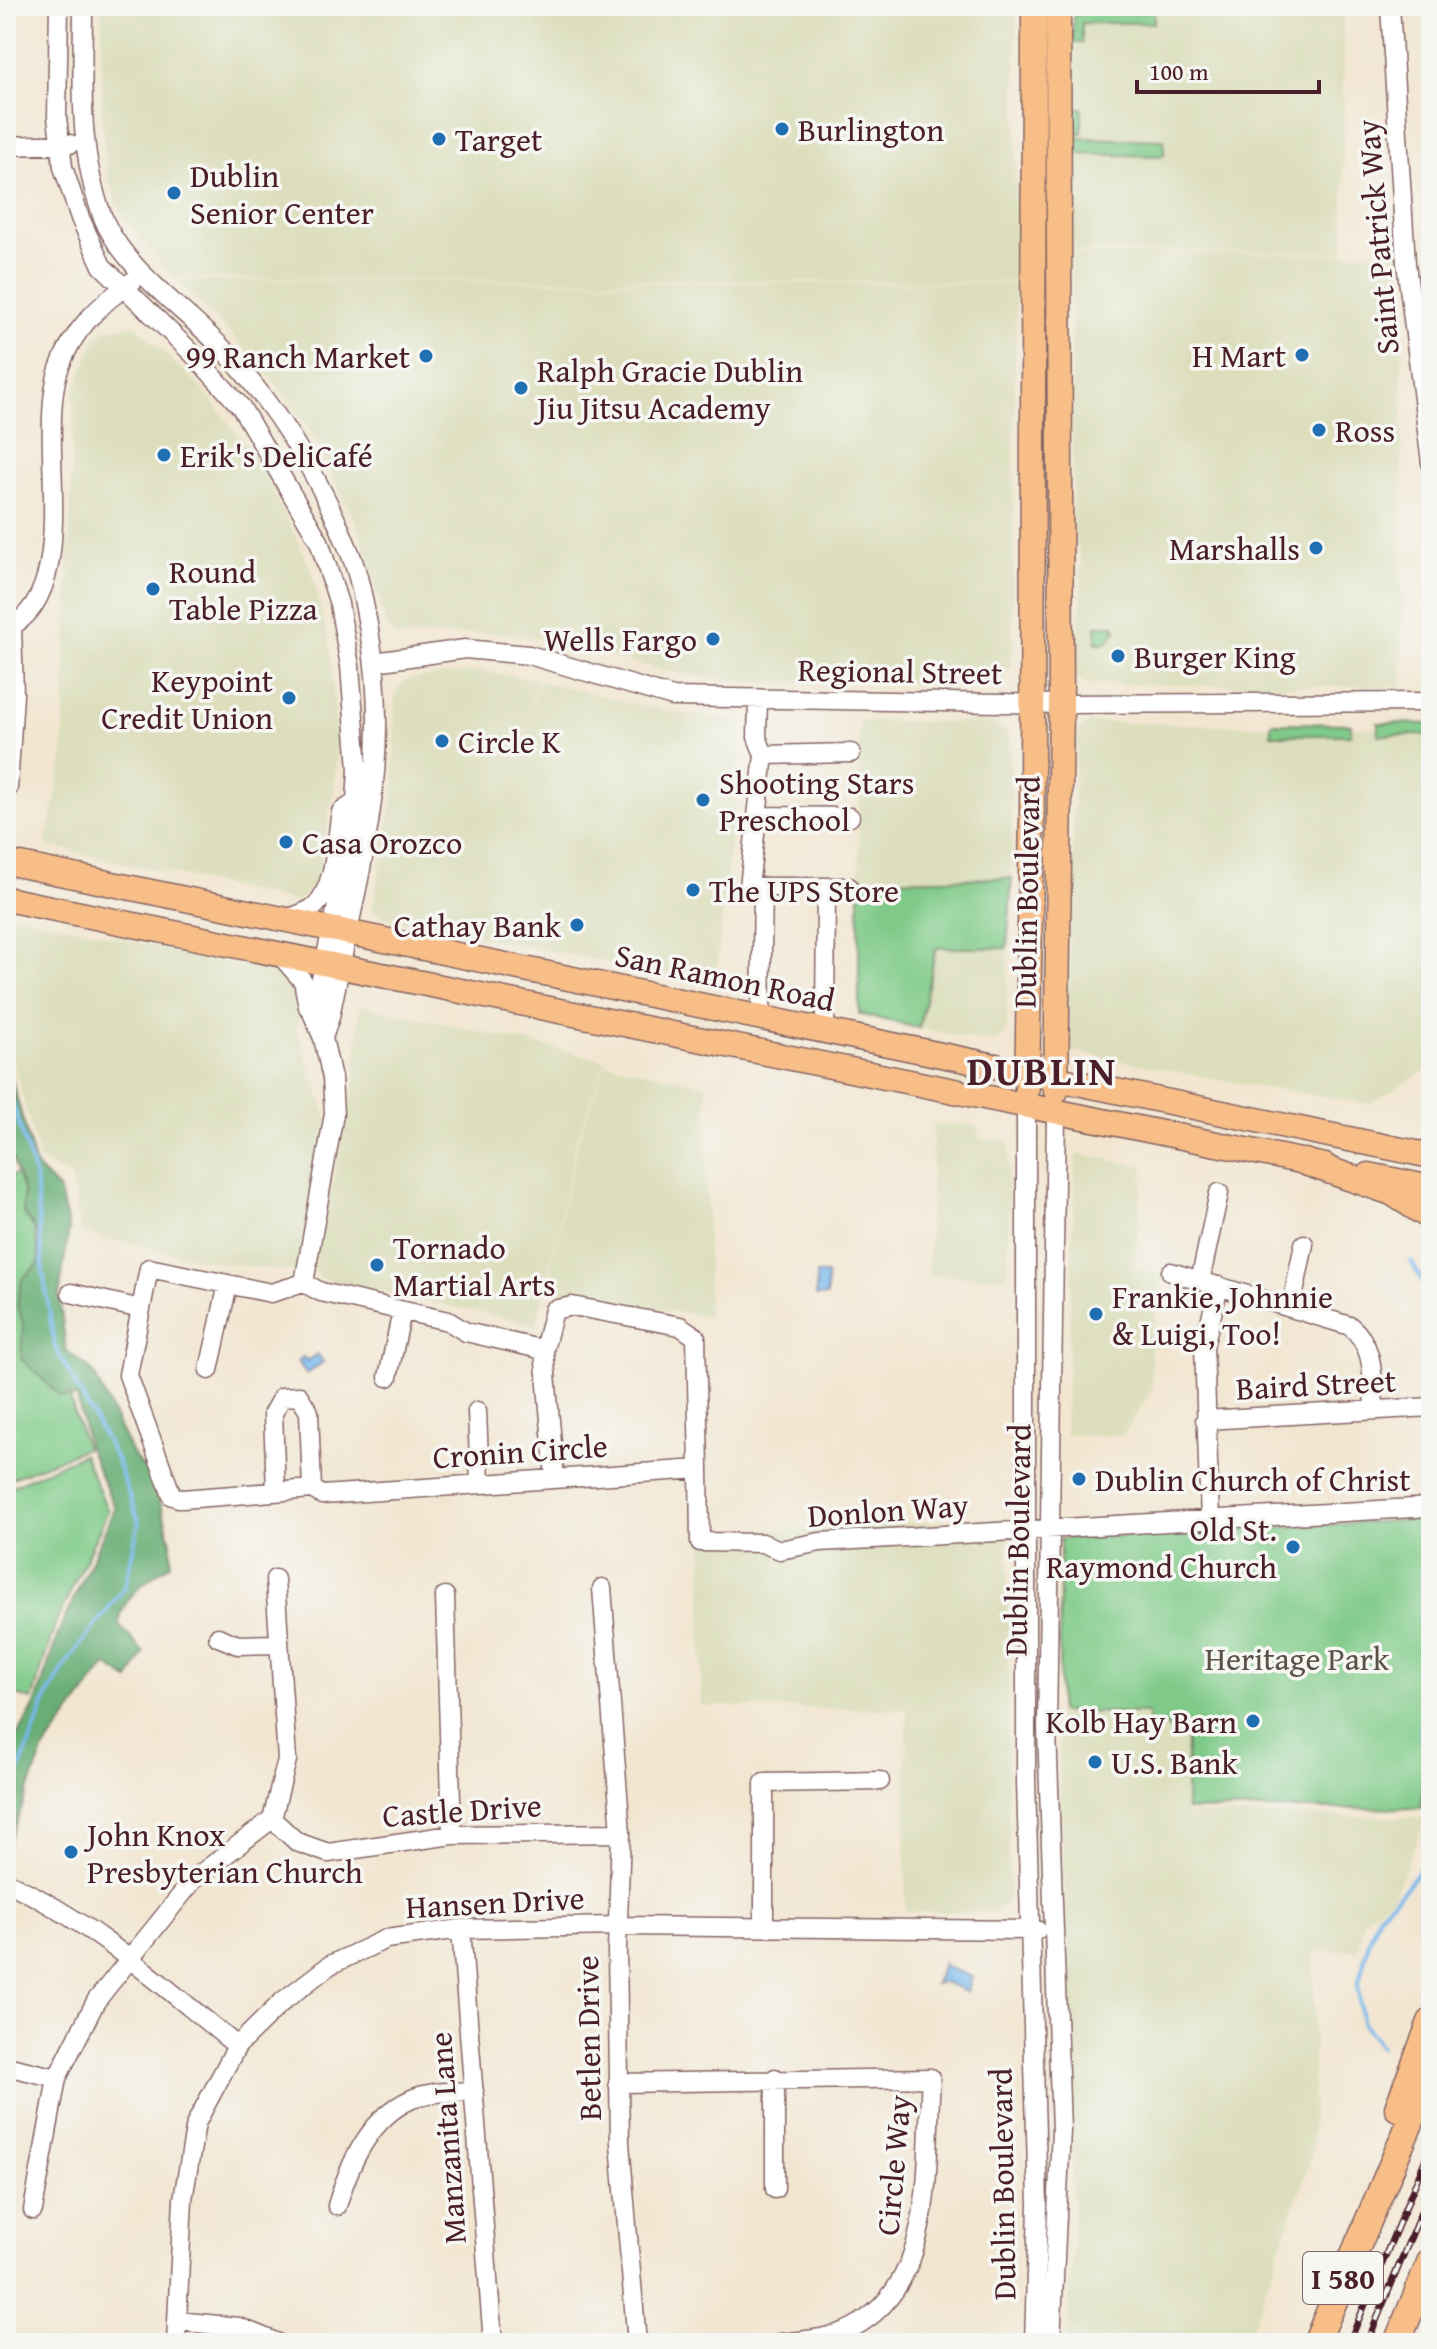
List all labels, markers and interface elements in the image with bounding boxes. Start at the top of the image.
scale bar [1137,44,1319,94]
text: 100 m [1149,54,1209,89]
place label: Burlington [798,106,944,153]
place label: Target [455,116,542,163]
street label: Saint Patrick Way [1343,117,1411,357]
marker: Burlington [773,120,791,138]
marker: Target [430,130,448,148]
place label: Dublin Senior Center [190,152,374,236]
marker: Dublin Senior Center [165,184,183,202]
place label: H Mart [1192,332,1286,379]
place label: 99 Ranch Market [185,333,410,380]
marker: H Mart [1293,346,1311,364]
marker: 99 Ranch Market [417,347,435,365]
place label: Ralph Gracie Dublin Jiu Jitsu Academy [533,347,803,431]
marker: Ralph Gracie Dublin Jiu Jitsu Academy [512,379,530,397]
place label: Ross [1335,407,1395,454]
marker: Ross [1310,421,1328,439]
place label: Erik's DeliCafé [180,432,373,479]
marker: Erik's DeliCafé [155,446,173,464]
place label: Marshalls [1169,525,1300,572]
marker: Marshalls [1307,539,1325,557]
place label: Round Table Pizza [169,548,318,632]
marker: Round Table Pizza [144,580,162,598]
place label: Wells Fargo [543,616,697,663]
marker: Wells Fargo [704,630,722,648]
place label: Burger King [1134,633,1296,680]
street label: Regional Street [797,646,1003,696]
marker: Burger King [1109,647,1127,665]
place label: Keypoint Credit Union [101,657,273,741]
marker: Keypoint Credit Union [280,689,298,707]
place label: Circle K [458,718,561,765]
marker: Circle K [433,732,451,750]
place label: Shooting Stars Preschool [719,759,914,843]
street label: Dublin Boulevard [1000,775,1052,1009]
marker: Shooting Stars Preschool [694,791,712,809]
place label: Casa Orozco [302,819,462,866]
marker: Casa Orozco [277,833,295,851]
place label: The UPS Store [709,867,899,914]
marker: The UPS Store [684,881,702,899]
place label: Cathay Bank [394,902,562,949]
marker: Cathay Bank [568,916,586,934]
street label: San Ramon Road [611,931,839,1023]
district label: DUBLIN [967,1041,1117,1100]
place label: Tornado Martial Arts [393,1224,556,1308]
marker: Tornado Martial Arts [368,1256,386,1274]
place label: Frankie, Johnnie & Luigi, Too! [1112,1273,1333,1357]
marker: Frankie, Johnnie & Luigi, Too! [1087,1305,1105,1323]
street label: Baird Street [1235,1356,1397,1412]
street label: Cronin Circle [431,1421,609,1481]
street label: Dublin Boulevard [991,1423,1043,1657]
place label: Dublin Church of Christ [1095,1456,1411,1503]
marker: Dublin Church of Christ [1070,1470,1088,1488]
street label: Donlon Way [806,1481,970,1539]
place label: Old St. Raymond Church [1046,1506,1277,1590]
marker: Old St. Raymond Church [1284,1538,1302,1556]
park label: Heritage Park [1205,1635,1390,1682]
place label: Kolb Hay Barn [1045,1698,1237,1745]
marker: Kolb Hay Barn [1244,1712,1262,1730]
place label: U.S. Bank [1111,1739,1239,1786]
marker: U.S. Bank [1086,1753,1104,1771]
street label: Castle Drive [381,1781,543,1839]
place label: John Knox Presbyterian Church [83,1811,363,1895]
marker: John Knox Presbyterian Church [62,1843,80,1861]
street label: Hansen Drive [404,1874,586,1930]
street label: Betlen Drive [563,1955,613,2121]
street label: Manzanita Lane [416,2030,478,2246]
street label: Dublin Boulevard [976,2067,1028,2301]
street label: Circle Way [863,2093,923,2237]
road number: I 580 [1303,2252,1383,2304]

